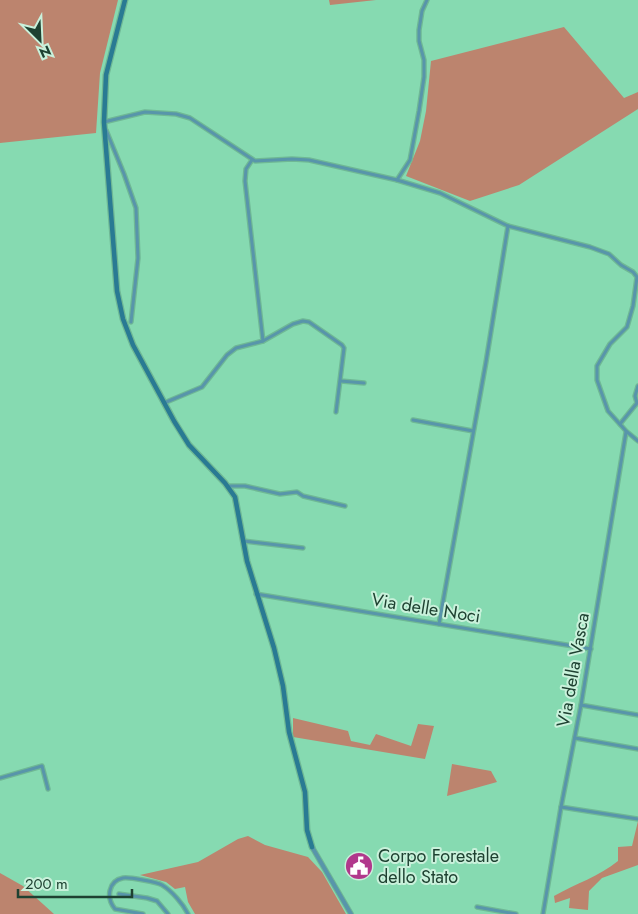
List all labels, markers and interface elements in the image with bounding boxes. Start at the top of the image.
north arrow [15,15,65,65]
text: N [36,40,54,63]
street label: Via delle Noci [370,587,482,629]
street label: Via della Vasca [550,611,596,729]
place label: Corpo Forestale dello Stato [378,843,499,890]
public building icon: Corpo Forestale dello Stato [344,851,374,881]
scale bar [18,866,131,898]
text: 200 m [25,873,68,895]

